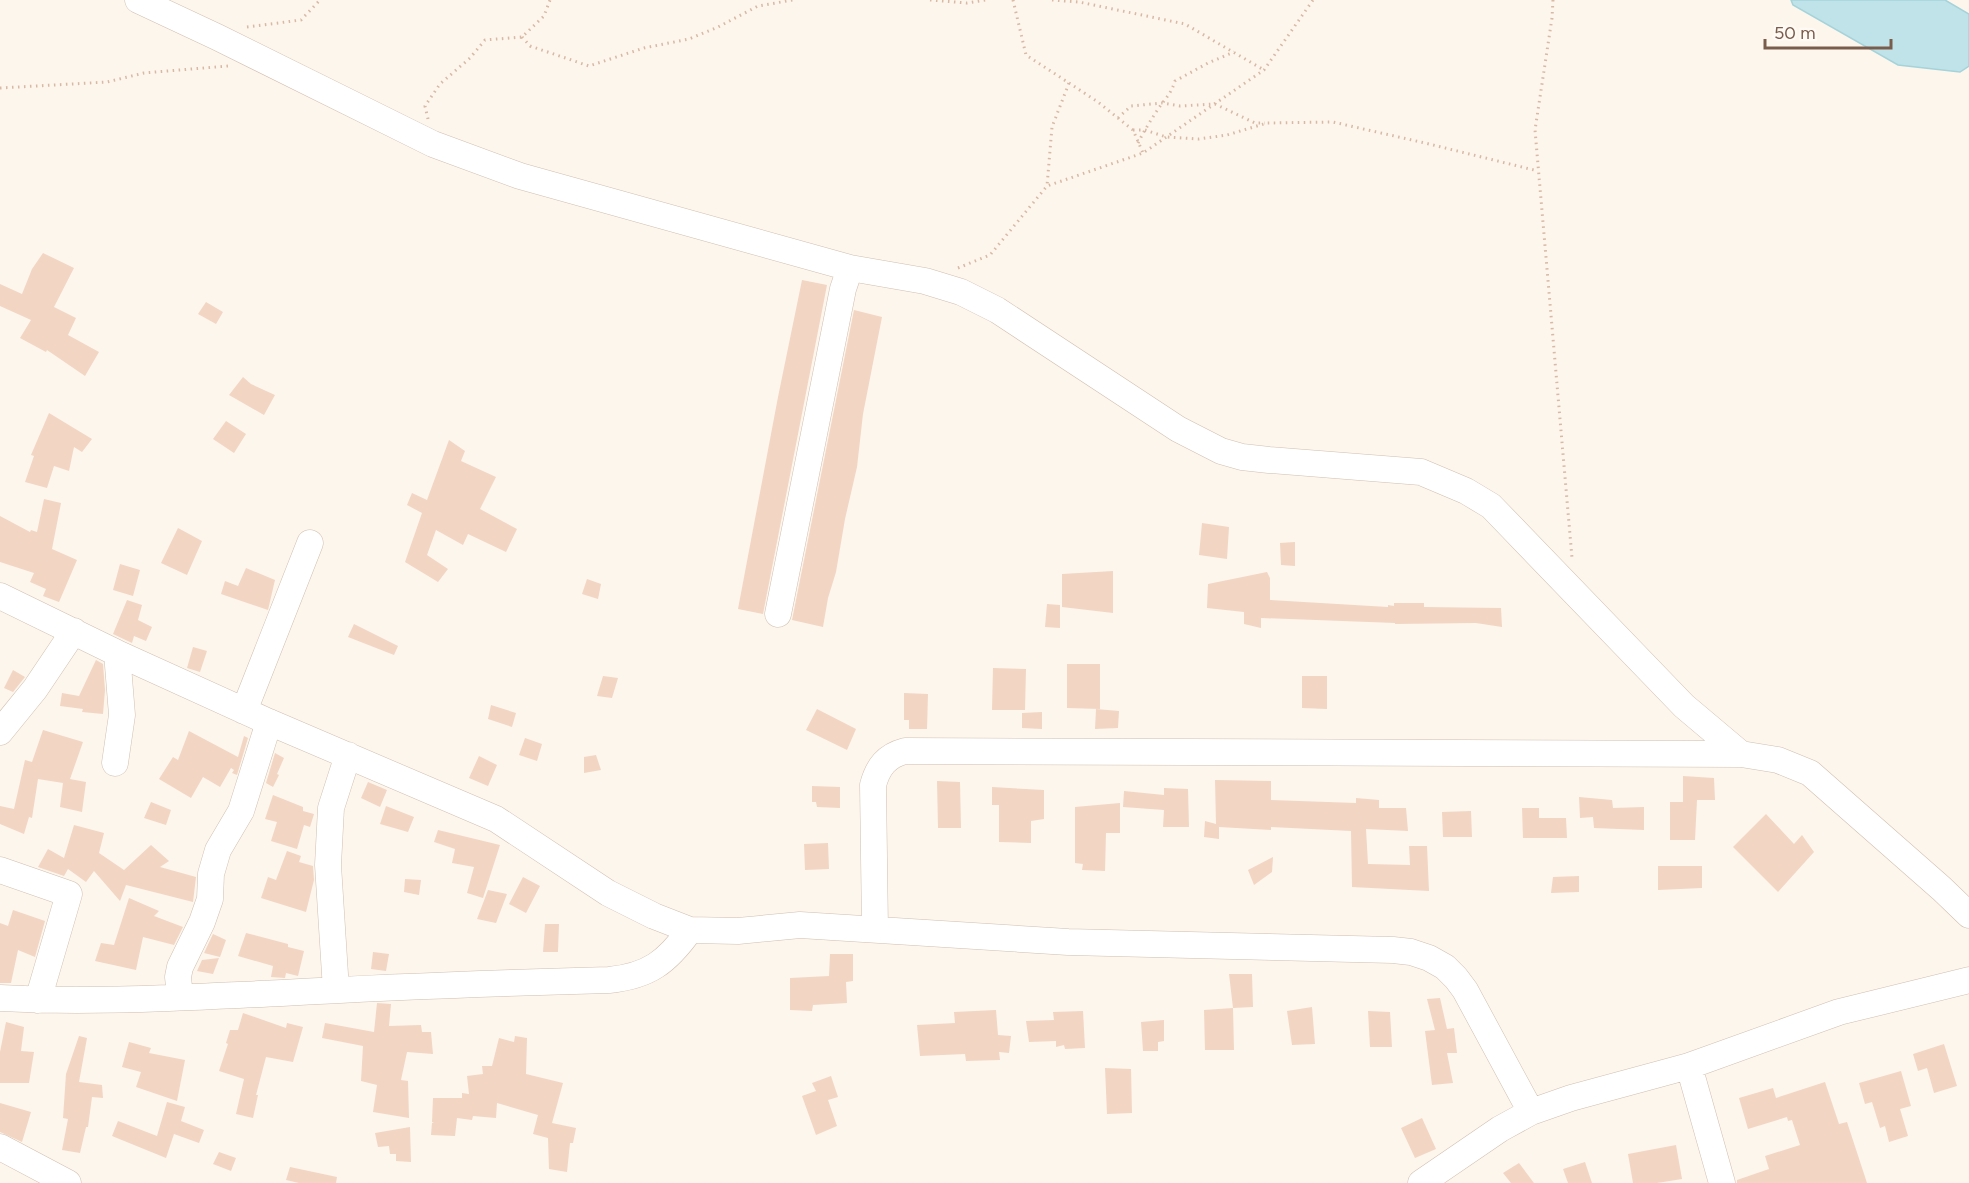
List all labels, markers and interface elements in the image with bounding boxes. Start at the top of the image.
scale bar [1765,12,1891,50]
text: 50 m [1774,22,1816,44]

